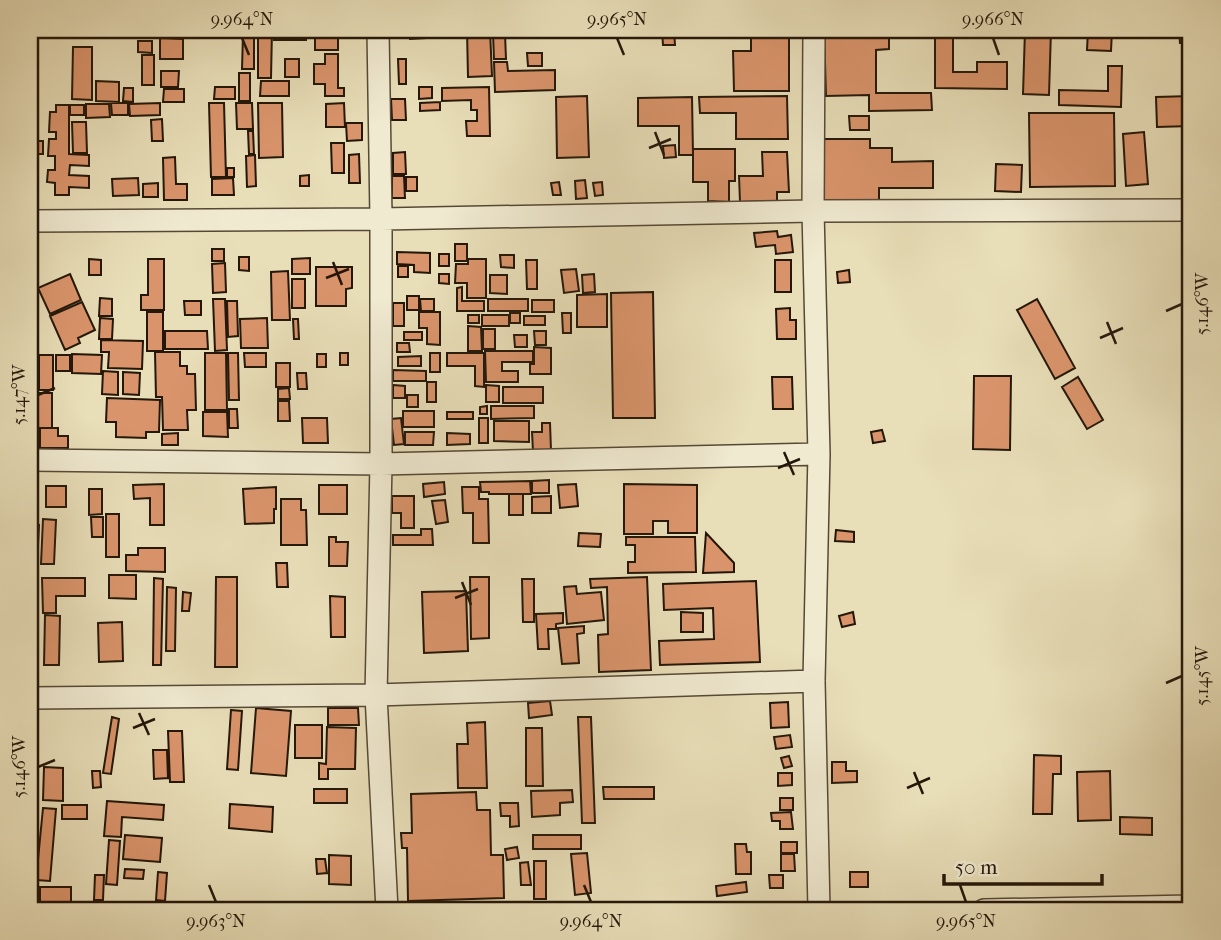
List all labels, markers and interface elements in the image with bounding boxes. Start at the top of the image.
text: 9.964°N [211,9,274,30]
text: 9.965°N [587,9,647,30]
text: 9.966°N [962,9,1024,30]
text: 5.146°W [1192,272,1213,335]
text: 5.147°W [9,363,30,425]
text: 5.145°W [1192,645,1213,706]
text: 5.146°W [9,735,30,798]
scale bar [944,842,1102,886]
text: 50 m [955,855,998,879]
text: 9.963°N [186,911,246,932]
text: 9.964°N [560,911,623,932]
text: 9.965°N [936,911,996,932]

